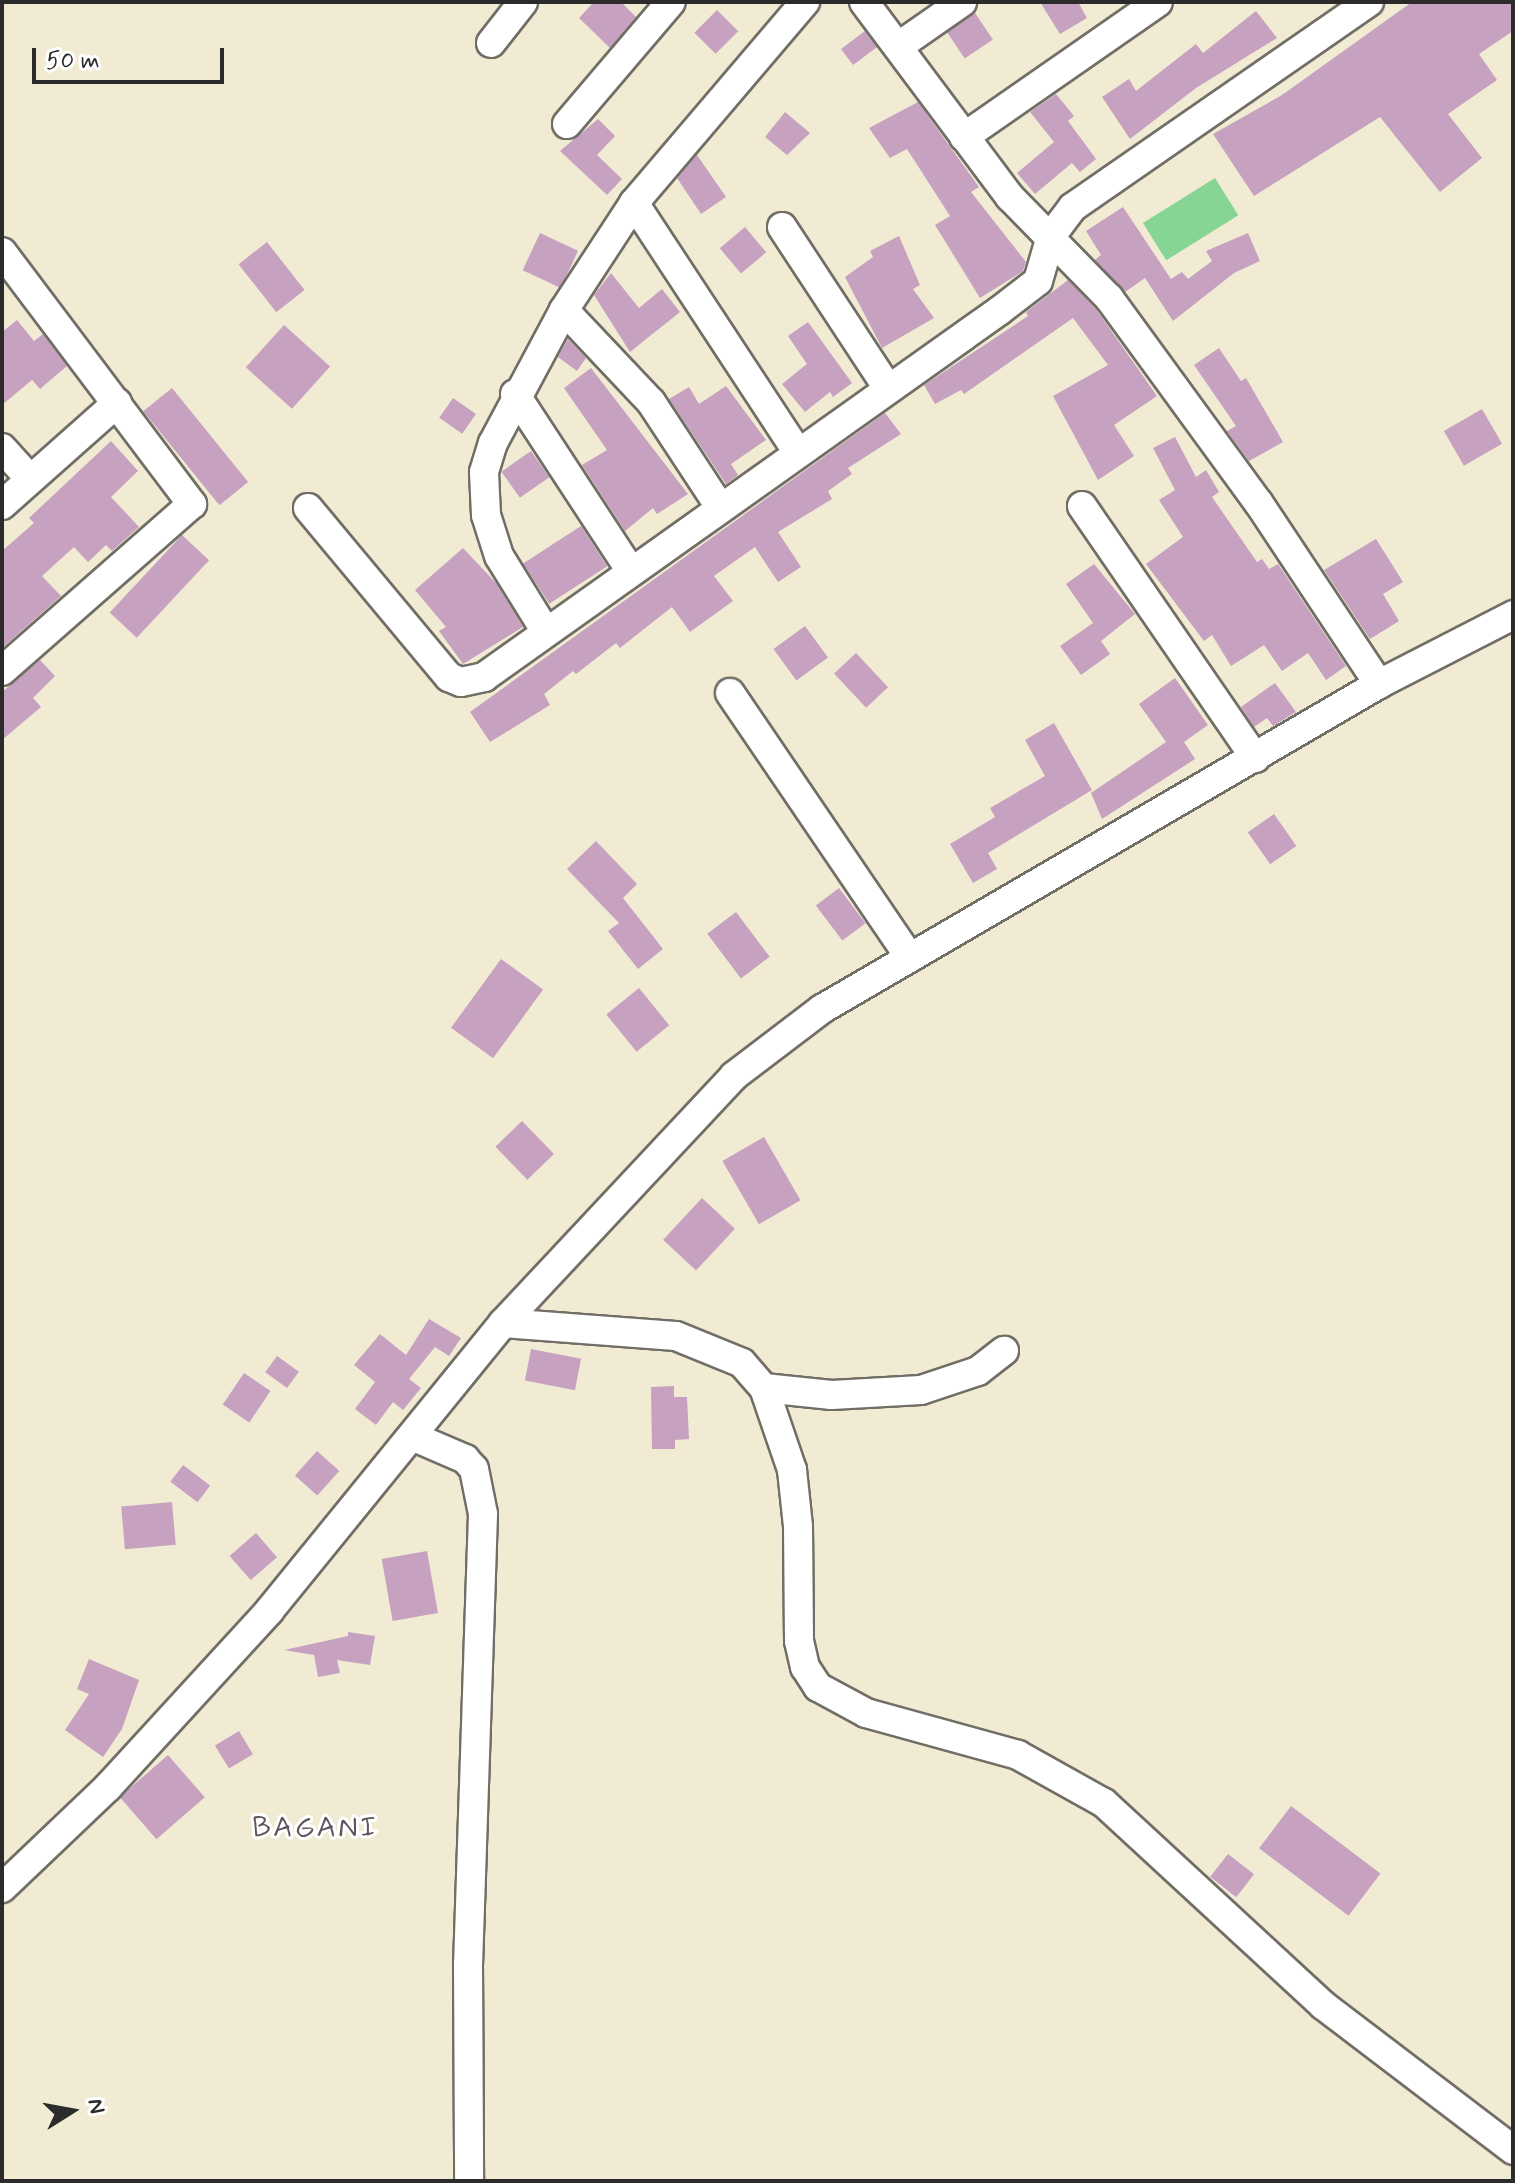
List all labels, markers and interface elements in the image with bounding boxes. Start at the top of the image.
scale bar [36,32,228,82]
text: 50 m [46,46,100,77]
district label: BAGANI [256,1810,374,1846]
north arrow [32,2071,112,2151]
text: N [80,2097,111,2116]

